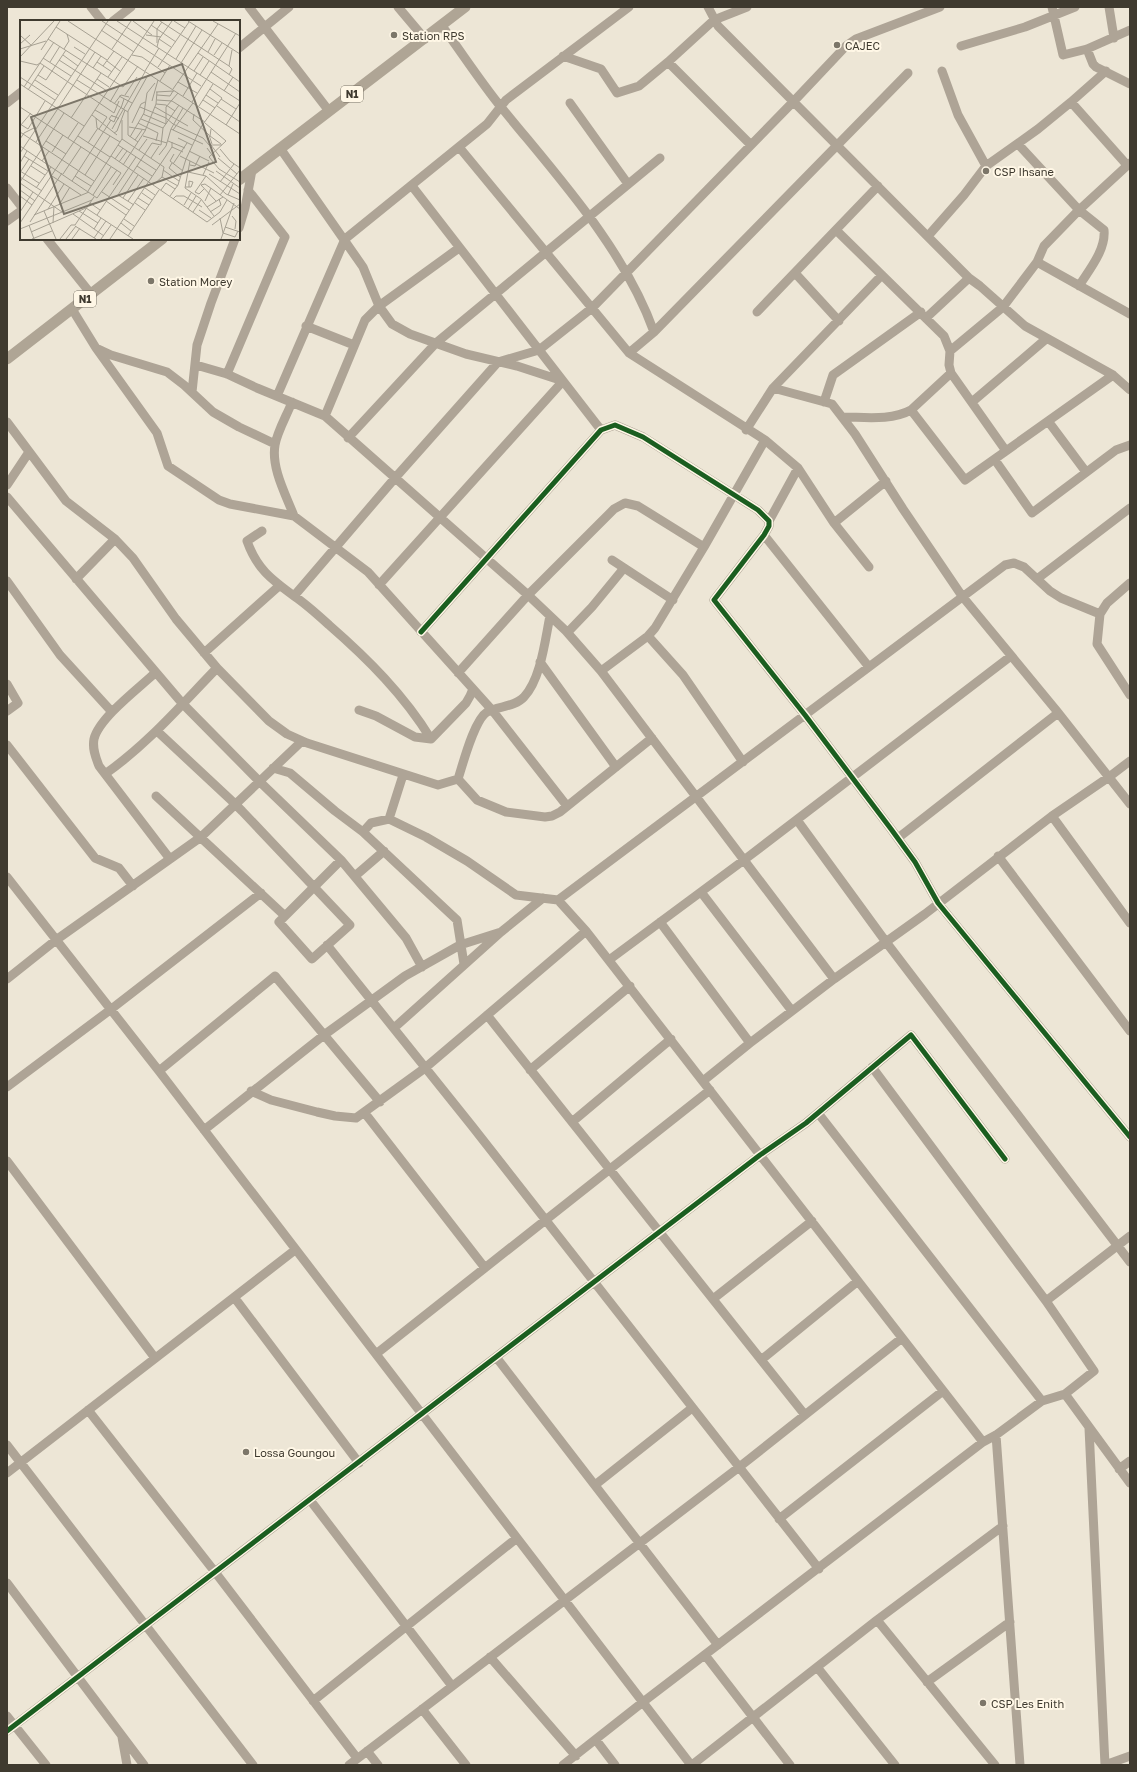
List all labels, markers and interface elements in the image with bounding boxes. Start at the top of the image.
inset map [20,20,240,240]
place label: Station RPS [402,29,465,42]
marker: Station RPS [389,30,399,40]
place label: CAJEC [845,39,880,52]
marker: CAJEC [832,40,842,50]
road number: N1 [341,86,363,102]
place label: CSP Ihsane [994,165,1054,178]
marker: CSP Ihsane [981,166,991,176]
place label: Station Morey [159,275,232,288]
marker: Station Morey [146,276,156,286]
road number: N1 [74,291,96,307]
place label: Lossa Goungou [254,1446,335,1459]
marker: Lossa Goungou [241,1447,251,1457]
place label: CSP Les Enith [991,1697,1064,1710]
marker: CSP Les Enith [978,1698,988,1708]

